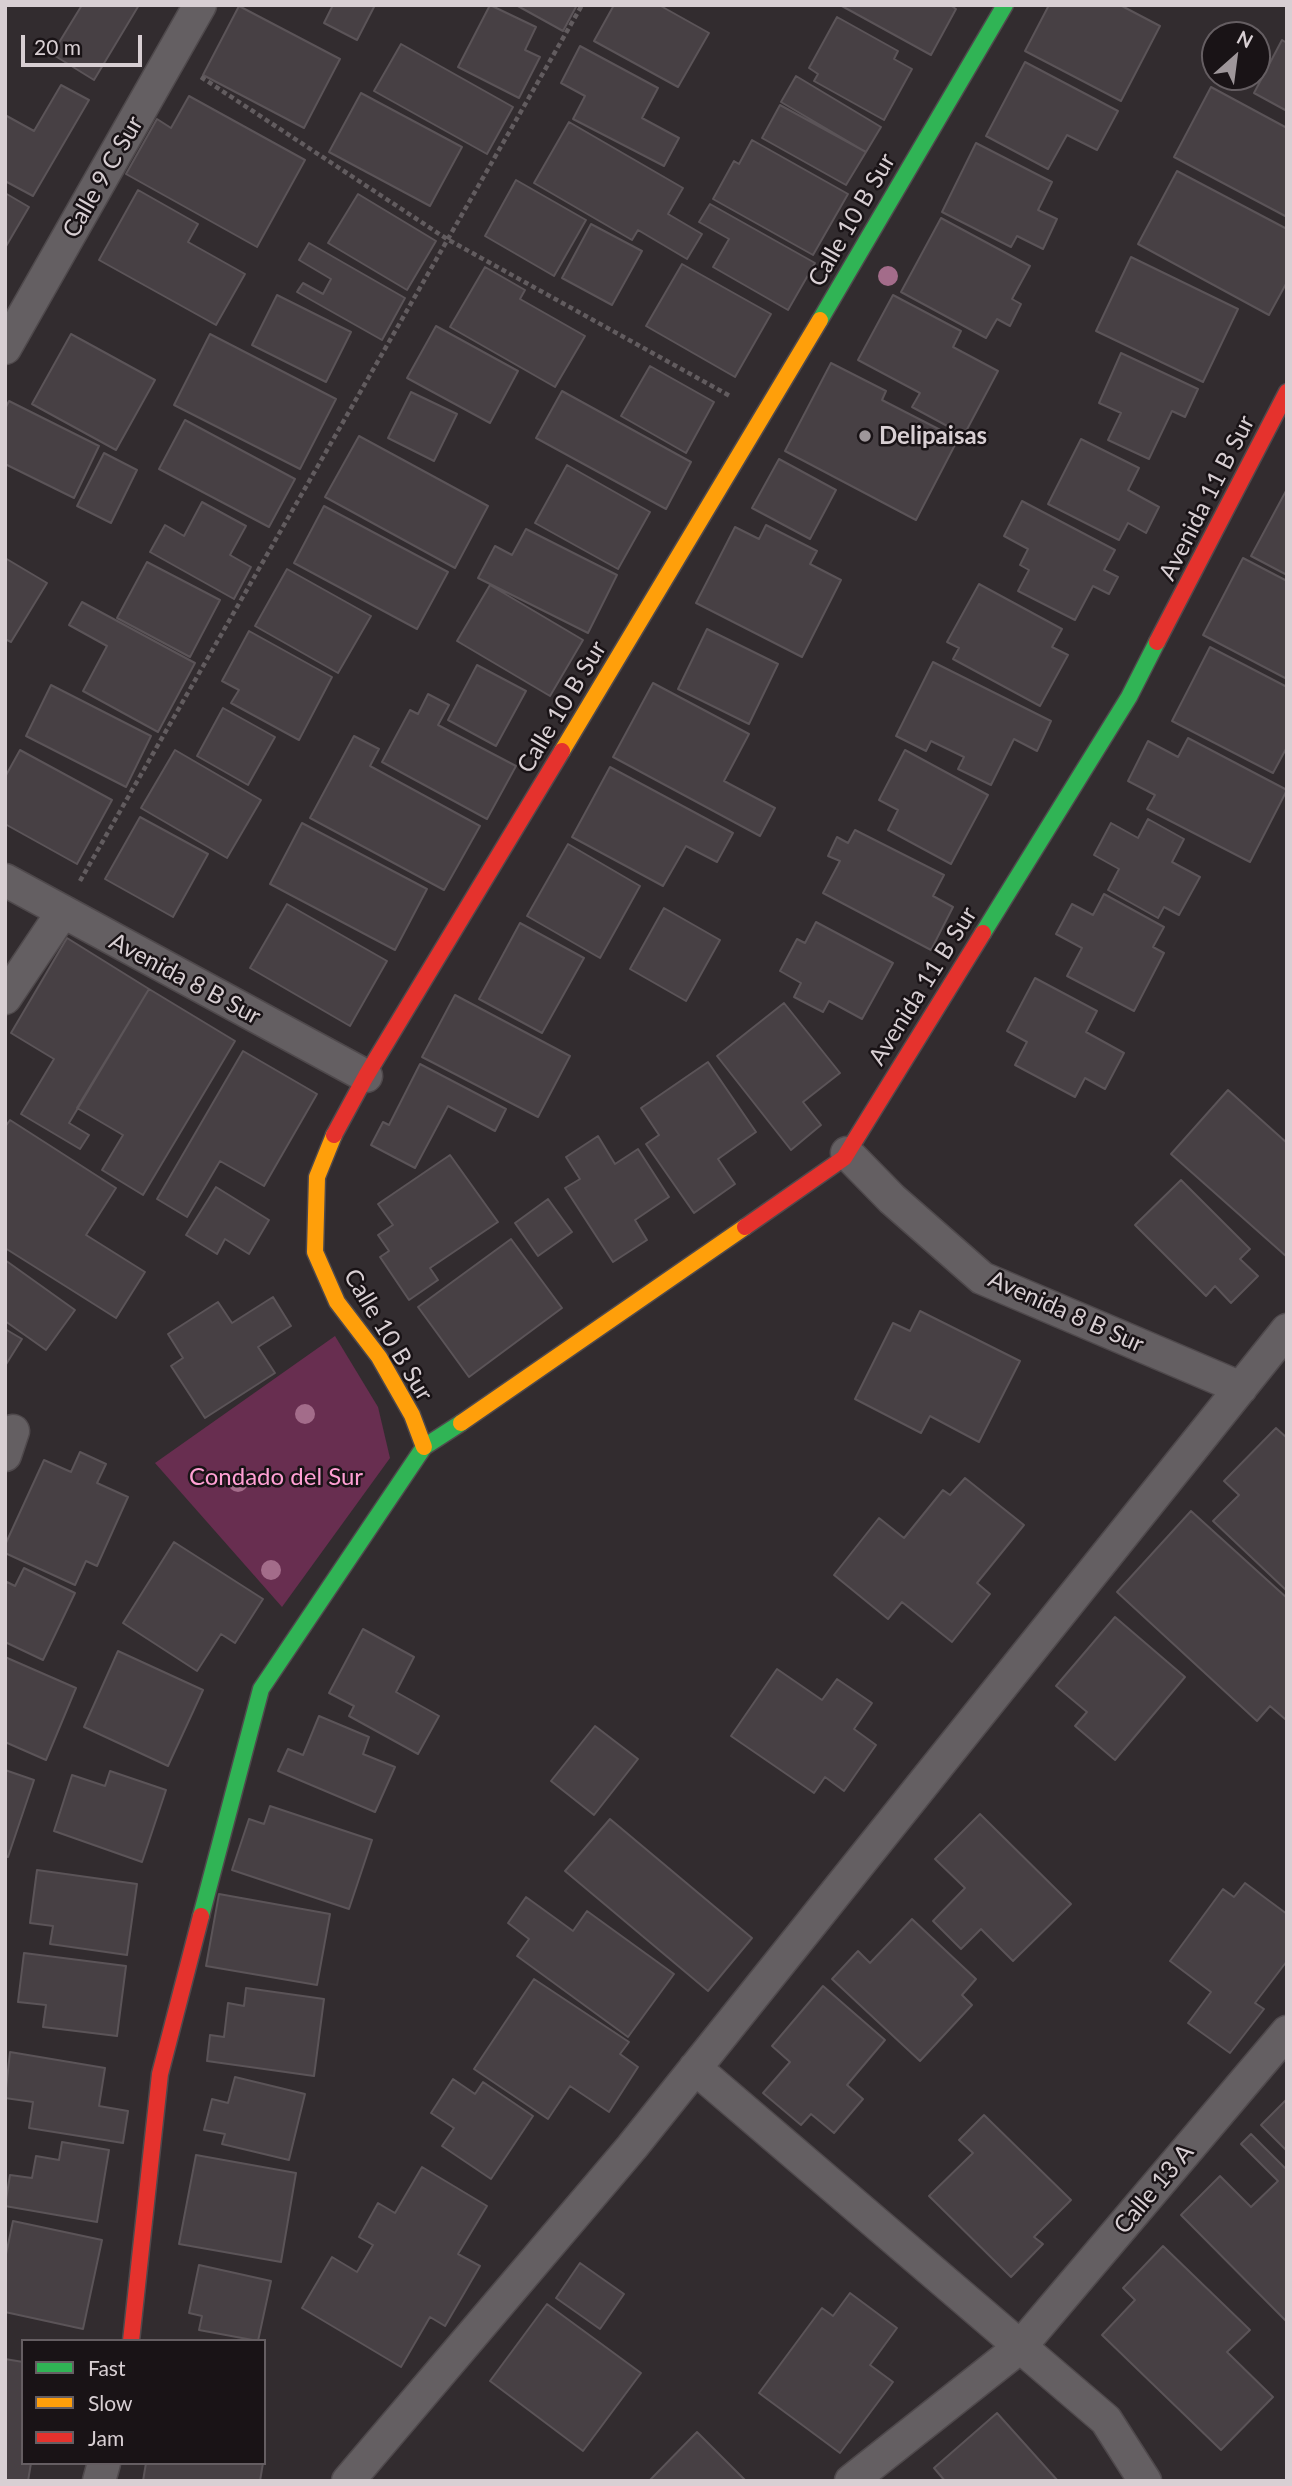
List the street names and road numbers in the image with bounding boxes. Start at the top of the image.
street label: Calle 9 C Sur [57,111,149,243]
street label: Calle 10 B Sur [802,148,902,292]
street label: Avenida 11 B Sur [1153,411,1261,585]
street label: Calle 10 B Sur [511,636,613,778]
street label: Avenida 11 B Sur [863,902,983,1070]
street label: Avenida 8 B Sur [104,927,266,1031]
street label: Calle 10 B Sur [337,1264,439,1406]
street label: Avenida 8 B Sur [984,1265,1148,1359]
street label: Calle 13 A [1108,2138,1200,2240]

